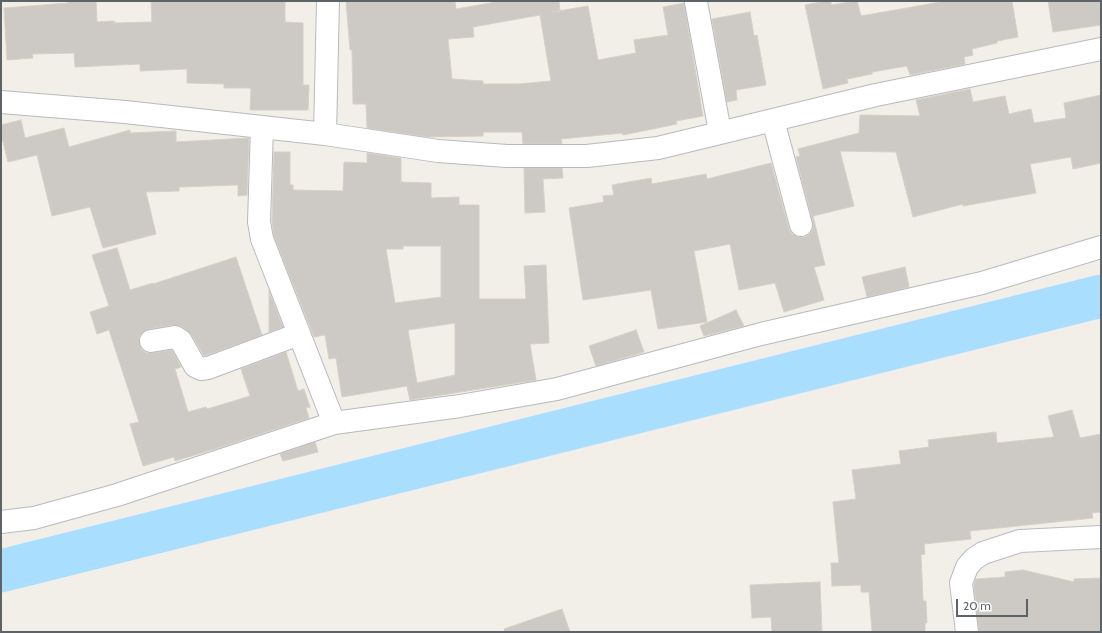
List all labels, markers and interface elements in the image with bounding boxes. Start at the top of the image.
scale bar [958,591,1030,617]
text: 20 m [963,598,991,613]

